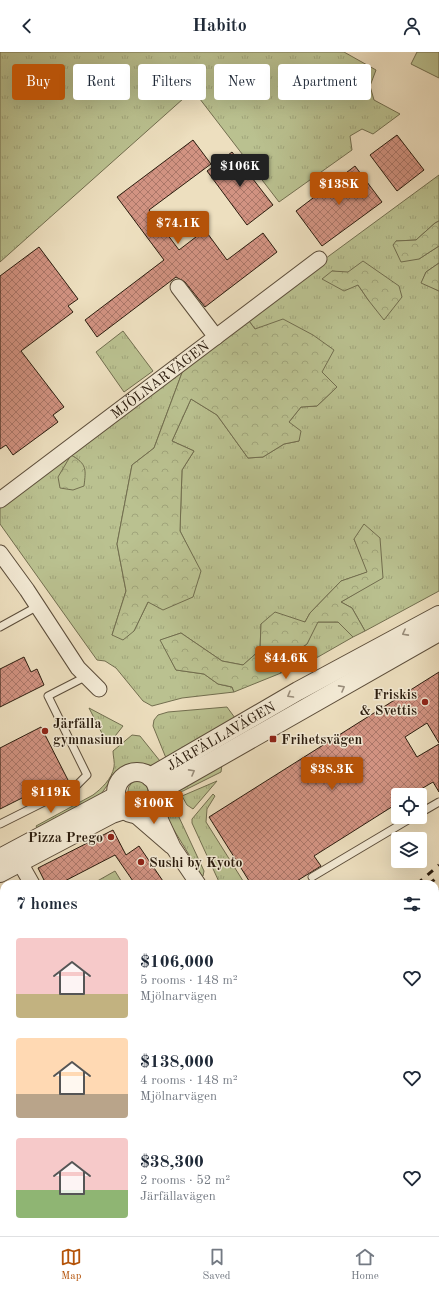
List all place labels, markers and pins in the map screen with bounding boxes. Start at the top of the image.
pin: $106K [212,154,268,188]
pin: $138K [311,172,367,206]
pin: $74.1K [145,211,211,245]
pin: $44.6K [253,646,319,680]
place label: Friskis & Svettis [360,688,417,718]
marker: Friskis & Svettis [420,697,430,707]
place label: Järfälla gymnasium [53,717,123,747]
marker: Järfälla gymnasium [40,726,50,736]
place label: Frihetsvägen [281,733,363,747]
marker: Frihetsvägen [268,734,278,744]
pin: $38.3K [299,757,365,791]
pin: $119K [23,780,79,814]
pin: $100K [126,791,182,825]
place label: Pizza Prego [28,831,103,845]
marker: Pizza Prego [106,832,116,842]
place label: Sushi by Kyoto [149,856,243,870]
marker: Sushi by Kyoto [136,857,146,867]

